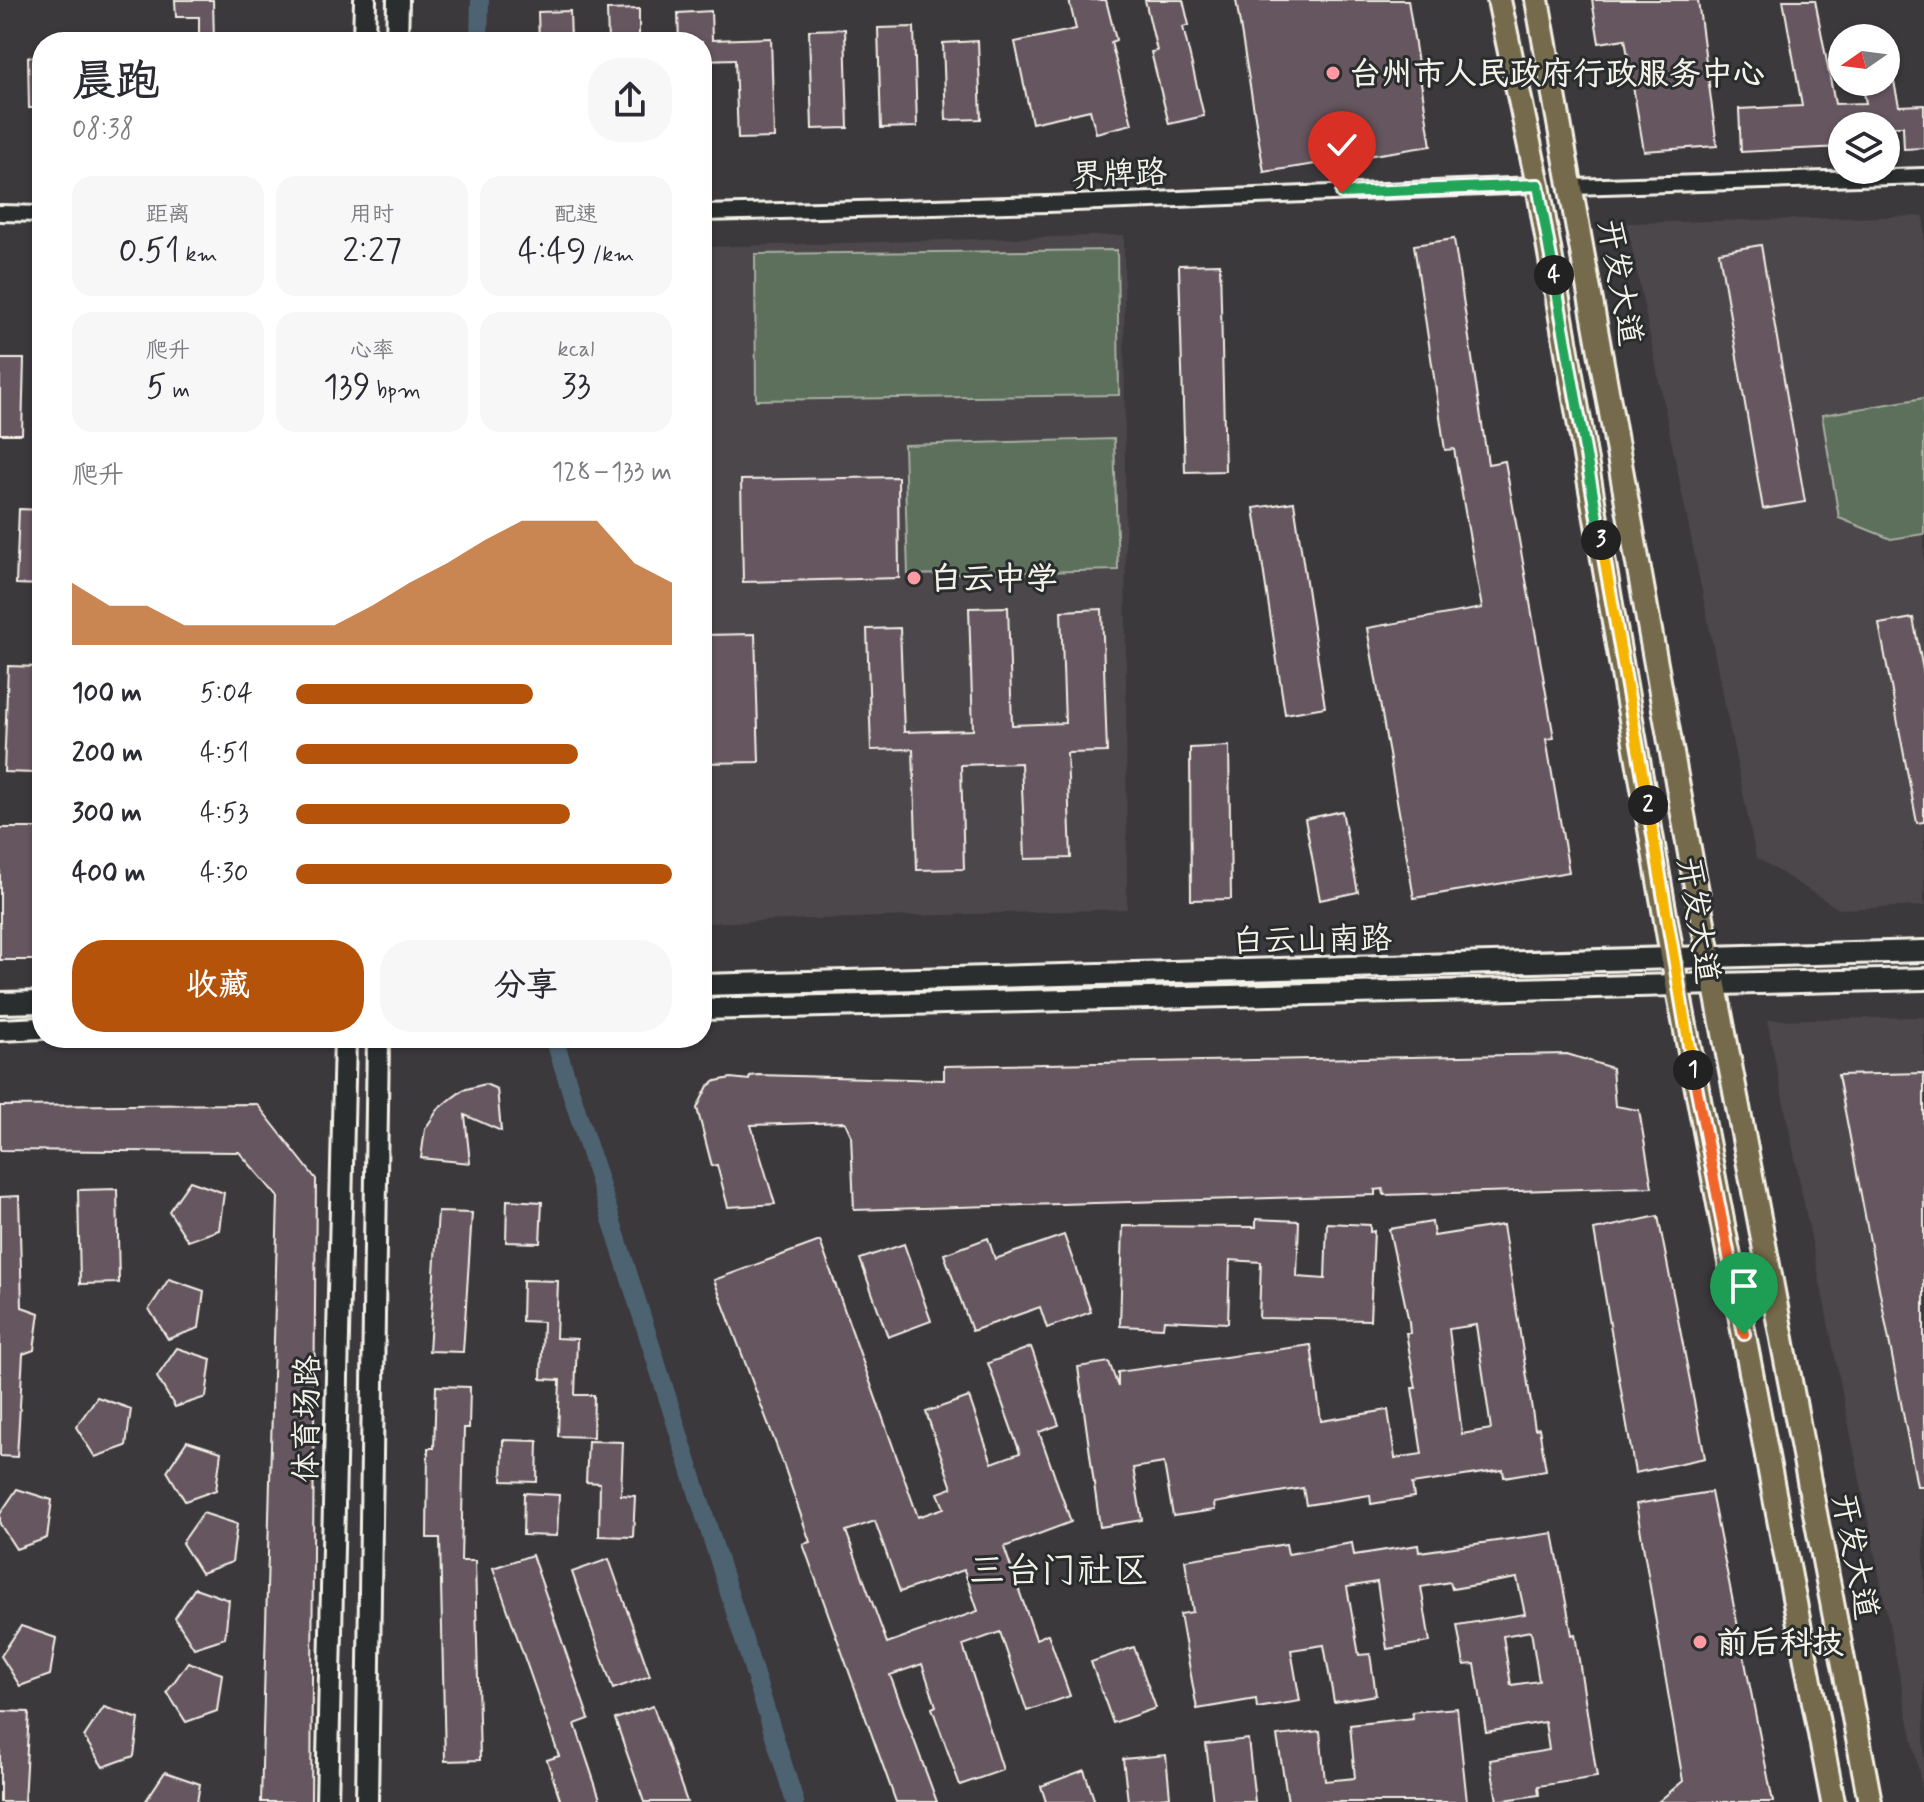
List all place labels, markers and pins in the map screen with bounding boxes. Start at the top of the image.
place label: 台州市人民政府行政服务中心 [1349,54,1765,96]
marker: 台州市人民政府行政服务中心 [1324,64,1342,82]
pin [1308,111,1376,193]
pin: 4 [1534,255,1574,295]
pin: 3 [1581,520,1621,560]
place label: 白云中学 [930,559,1058,601]
marker: 白云中学 [905,569,923,587]
pin: 2 [1628,785,1668,825]
pin: 1 [1673,1050,1713,1090]
pin [1710,1252,1778,1334]
place label: 前后科技 [1716,1623,1844,1665]
marker: 前后科技 [1691,1633,1709,1651]

